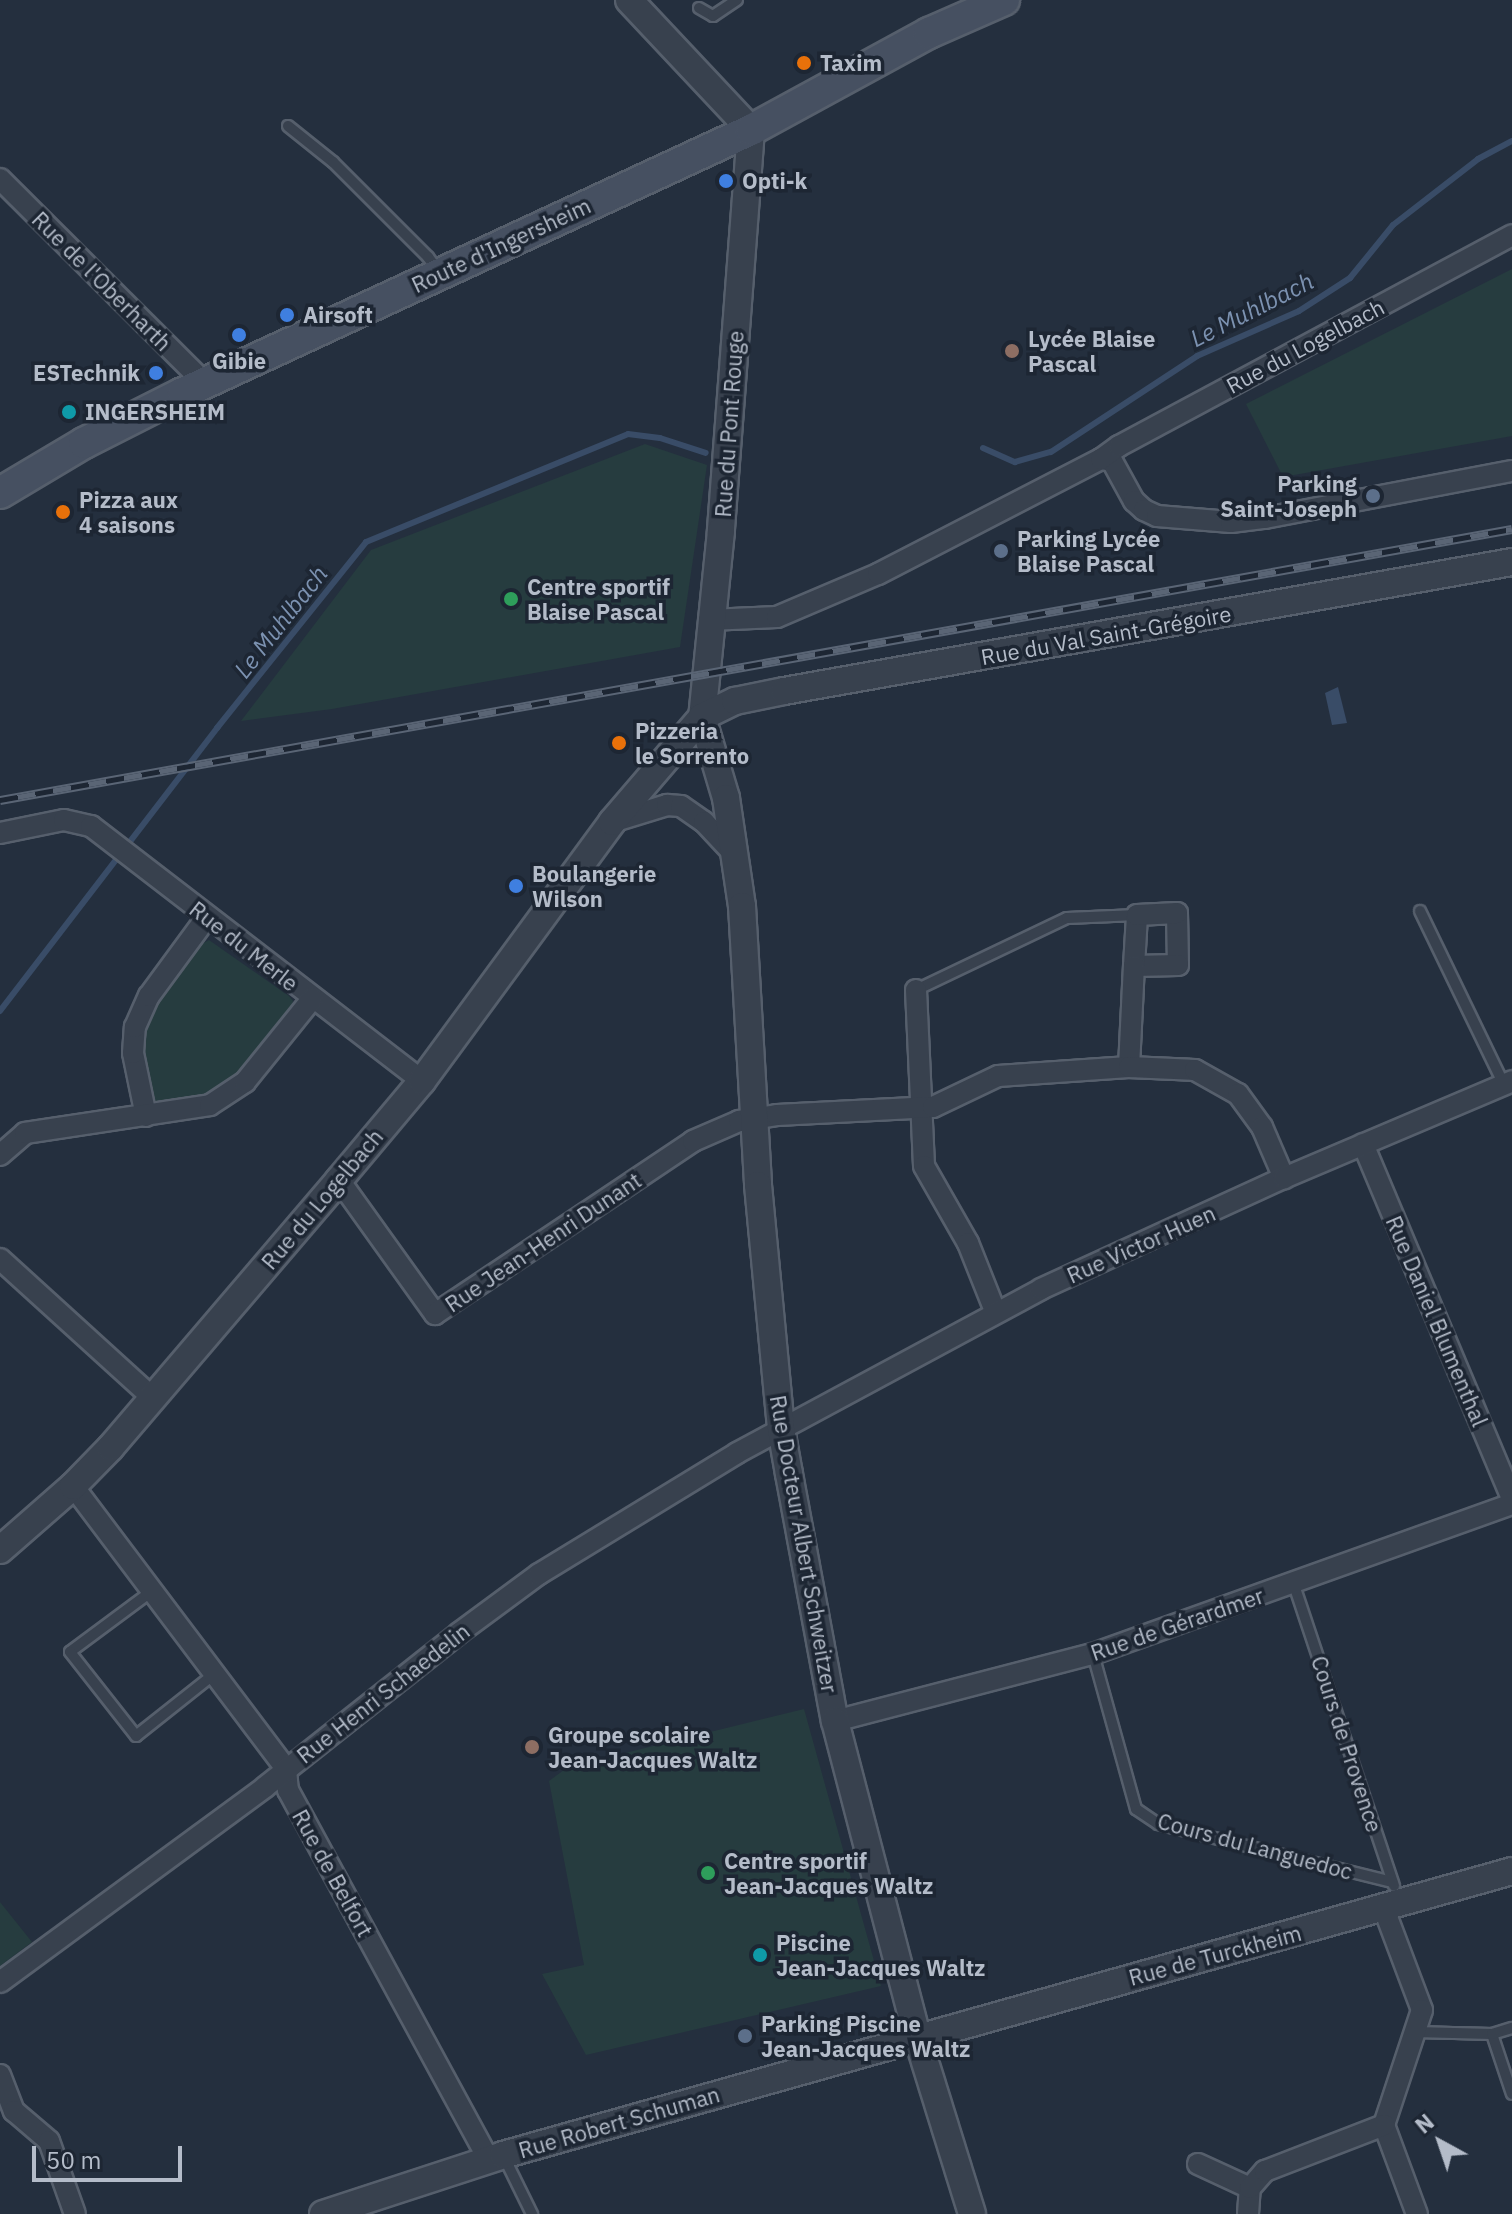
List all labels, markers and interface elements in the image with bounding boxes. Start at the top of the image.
place label: Taxim [820,50,882,76]
marker: Taxim [795,54,813,72]
place label: Opti-k [742,168,807,194]
marker: Opti-k [717,172,735,190]
street label: Route d'Ingersheim [407,192,595,298]
street label: Rue de l'Oberharth [27,206,177,356]
water label: Le Muhlbach [1186,267,1318,353]
street label: Rue du Logelbach [1222,293,1388,399]
place label: Airsoft [303,302,373,328]
marker: Airsoft [278,306,296,324]
place label: Lycée Blaise Pascal [1028,325,1155,376]
marker: Gibie [230,326,248,344]
street label: Rue du Pont Rouge [709,330,749,518]
marker: Lycée Blaise Pascal [1003,342,1021,360]
place label: Gibie [212,348,266,374]
place label: ESTechnik [33,360,140,386]
marker: ESTechnik [147,364,165,382]
place label: INGERSHEIM [85,399,225,425]
marker: INGERSHEIM [60,403,78,421]
place label: Parking Saint-Joseph [1220,470,1357,522]
place label: Pizza aux 4 saisons [79,486,178,538]
marker: Parking Saint-Joseph [1364,487,1382,505]
marker: Pizza aux 4 saisons [54,503,72,521]
place label: Parking Lycée Blaise Pascal [1017,525,1160,576]
marker: Parking Lycée Blaise Pascal [992,542,1010,560]
water label: Le Muhlbach [228,560,334,684]
place label: Centre sportif Blaise Pascal [527,573,670,624]
marker: Centre sportif Blaise Pascal [502,590,520,608]
street label: Rue du Val Saint-Grégoire [979,600,1233,670]
place label: Pizzeria le Sorrento [635,717,749,768]
marker: Pizzeria le Sorrento [610,734,628,752]
place label: Boulangerie Wilson [532,860,656,912]
marker: Boulangerie Wilson [507,877,525,895]
street label: Rue du Merle [185,895,303,997]
street label: Rue du Logelbach [256,1123,388,1275]
street label: Rue Jean-Henri Dunant [440,1167,646,1317]
street label: Rue Victor Huen [1063,1199,1219,1289]
street label: Rue Daniel Blumenthal [1381,1212,1493,1430]
street label: Rue Docteur Albert Schweitzer [765,1393,843,1695]
street label: Rue de Gérardmer [1087,1582,1267,1666]
street label: Rue Henri Schaedelin [291,1617,475,1769]
street label: Cours de Provence [1306,1652,1388,1836]
place label: Groupe scolaire Jean-Jacques Waltz [548,1721,757,1772]
marker: Groupe scolaire Jean-Jacques Waltz [523,1738,541,1756]
street label: Rue de Belfort [287,1805,379,1941]
street label: Cours du Languedoc [1155,1807,1355,1885]
place label: Centre sportif Jean-Jacques Waltz [724,1847,933,1898]
marker: Centre sportif Jean-Jacques Waltz [699,1864,717,1882]
street label: Rue de Turckheim [1126,1919,1304,1991]
place label: Piscine Jean-Jacques Waltz [776,1929,985,1980]
marker: Piscine Jean-Jacques Waltz [751,1946,769,1964]
place label: Parking Piscine Jean-Jacques Waltz [761,2010,970,2062]
marker: Parking Piscine Jean-Jacques Waltz [736,2027,754,2045]
street label: Rue Robert Schuman [515,2081,723,2163]
north arrow [1400,2102,1480,2182]
text: N [1409,2107,1440,2139]
scale bar [36,2130,186,2180]
text: 50 m [46,2144,101,2176]

